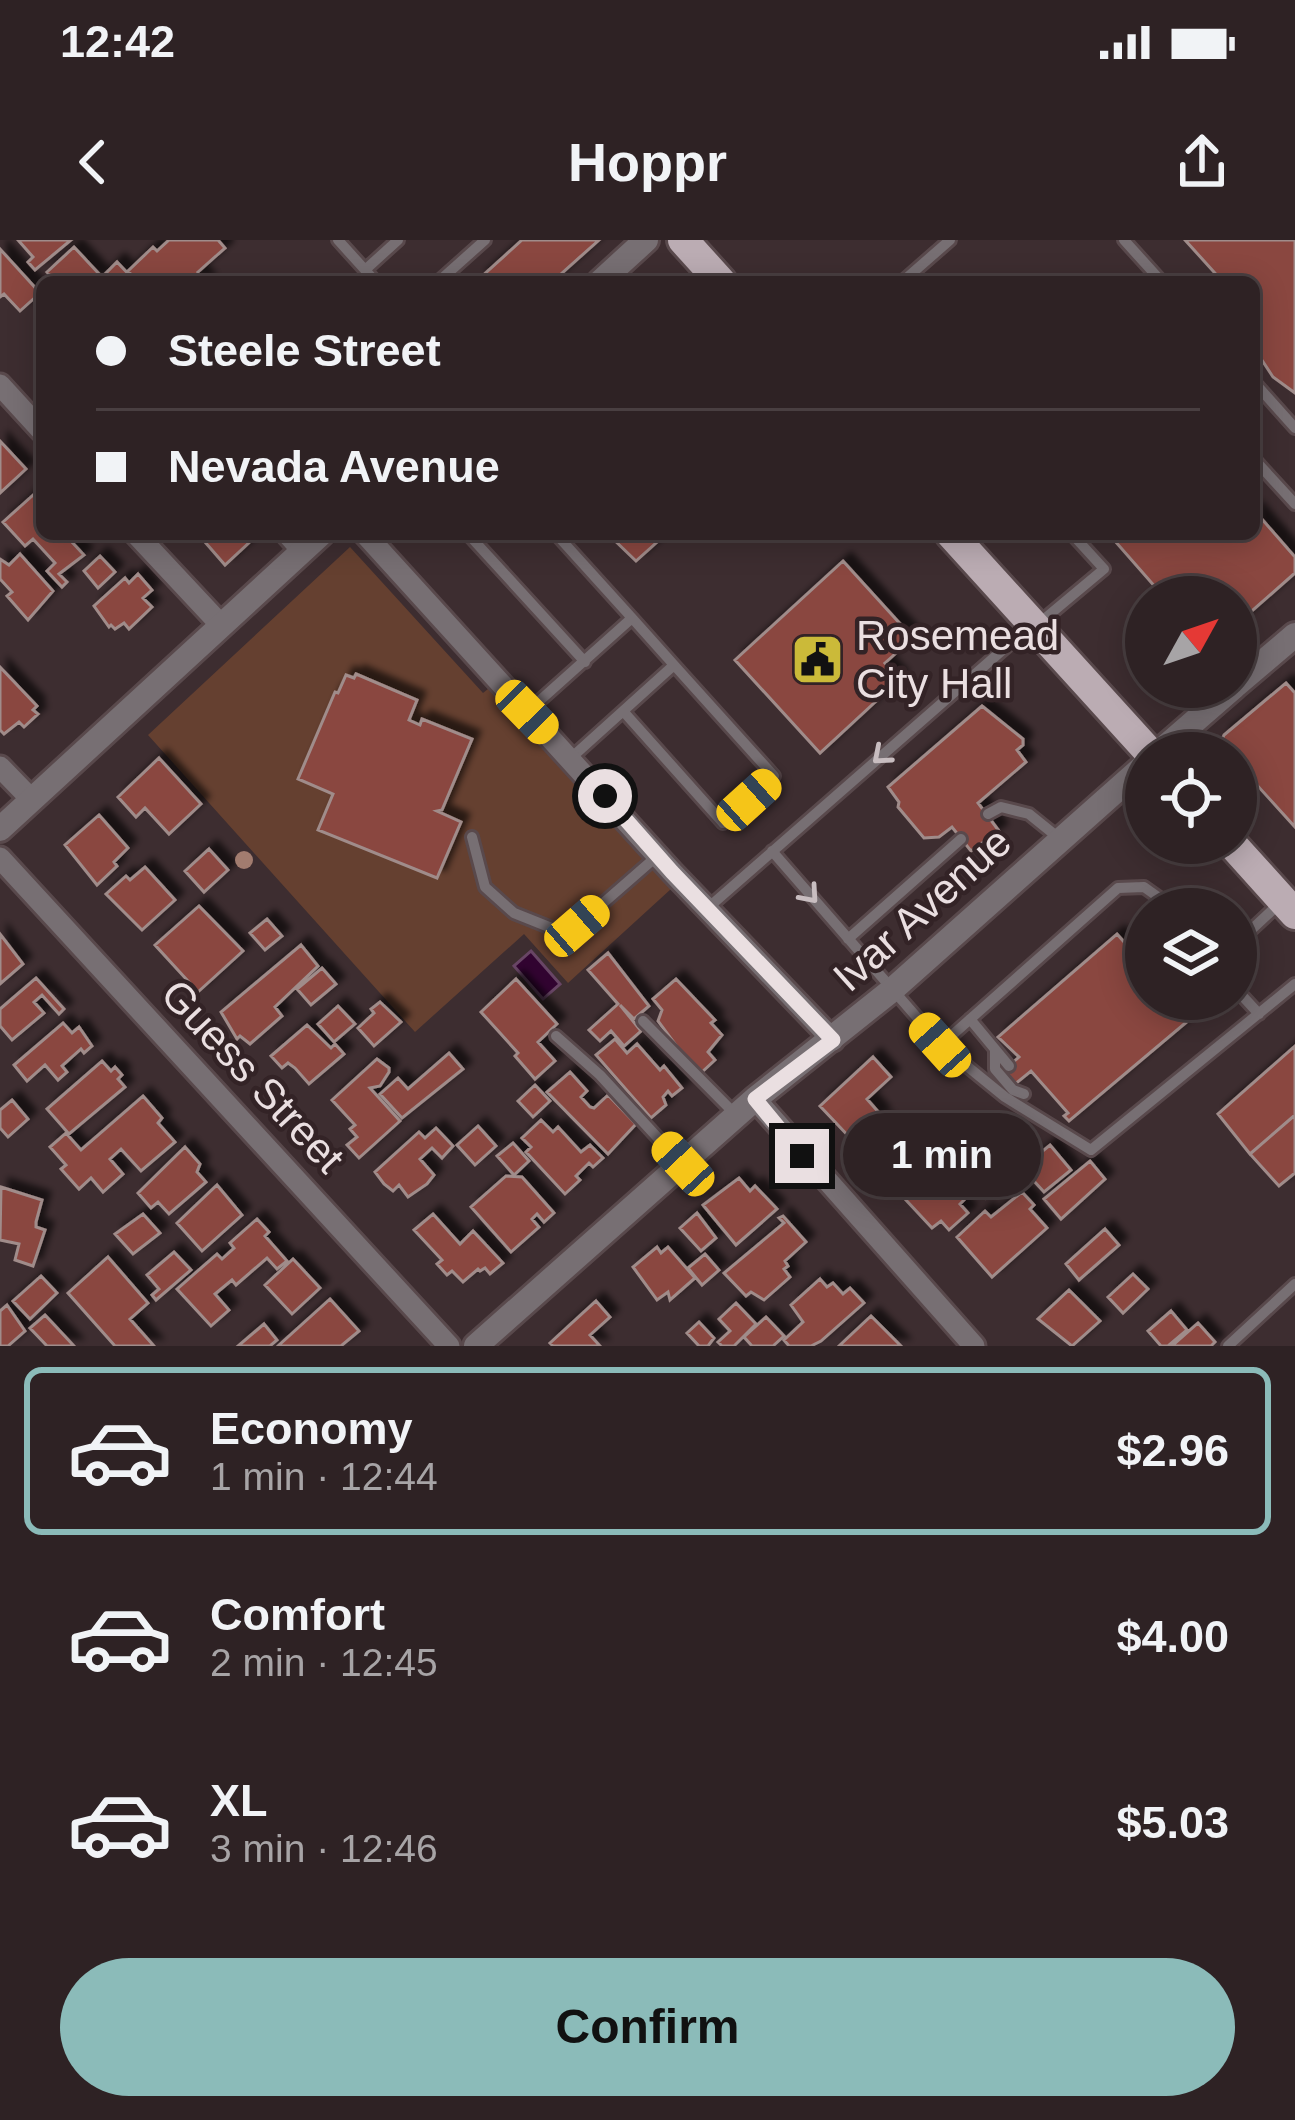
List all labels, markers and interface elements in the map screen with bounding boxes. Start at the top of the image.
text: 12:42 [60,16,175,67]
icon: back [60,129,126,195]
icon: share [1169,129,1235,195]
text: Hoppr [568,132,727,192]
text: Steele Street [168,325,441,376]
text: Nevada Avenue [168,441,500,492]
north arrow [1125,576,1257,708]
map controls [1125,576,1257,1020]
place label: Rosemead City Hall [856,612,1059,707]
public building icon: Rosemead City Hall [789,631,845,687]
car [489,674,565,750]
button: locate [1125,732,1257,864]
one-way arrow [873,742,895,764]
car [710,763,788,837]
route start [578,769,632,823]
street label: Ivar Avenue [824,818,1020,1000]
one-way arrow [796,881,817,903]
button: layers [1125,888,1257,1020]
car [538,889,616,963]
street label: Guess Street [152,970,354,1182]
car [903,1006,977,1084]
callout: 1 min [844,1114,1042,1198]
car [645,1125,721,1203]
route end [775,1129,829,1183]
text: 1 min [891,1133,993,1176]
icon: car [66,1397,174,1505]
text: Economy [210,1403,413,1454]
text: $2.96 [1116,1425,1229,1476]
text: 1 min · 12:44 [210,1455,438,1498]
icon: car [66,1583,174,1691]
text: Comfort [210,1589,385,1640]
text: $4.00 [1116,1611,1229,1662]
text: 2 min · 12:45 [210,1641,438,1684]
icon: car [66,1769,174,1877]
text: XL [210,1775,268,1826]
text: $5.03 [1116,1797,1229,1848]
text: 3 min · 12:46 [210,1827,438,1870]
button: Confirm [60,1958,1235,2096]

